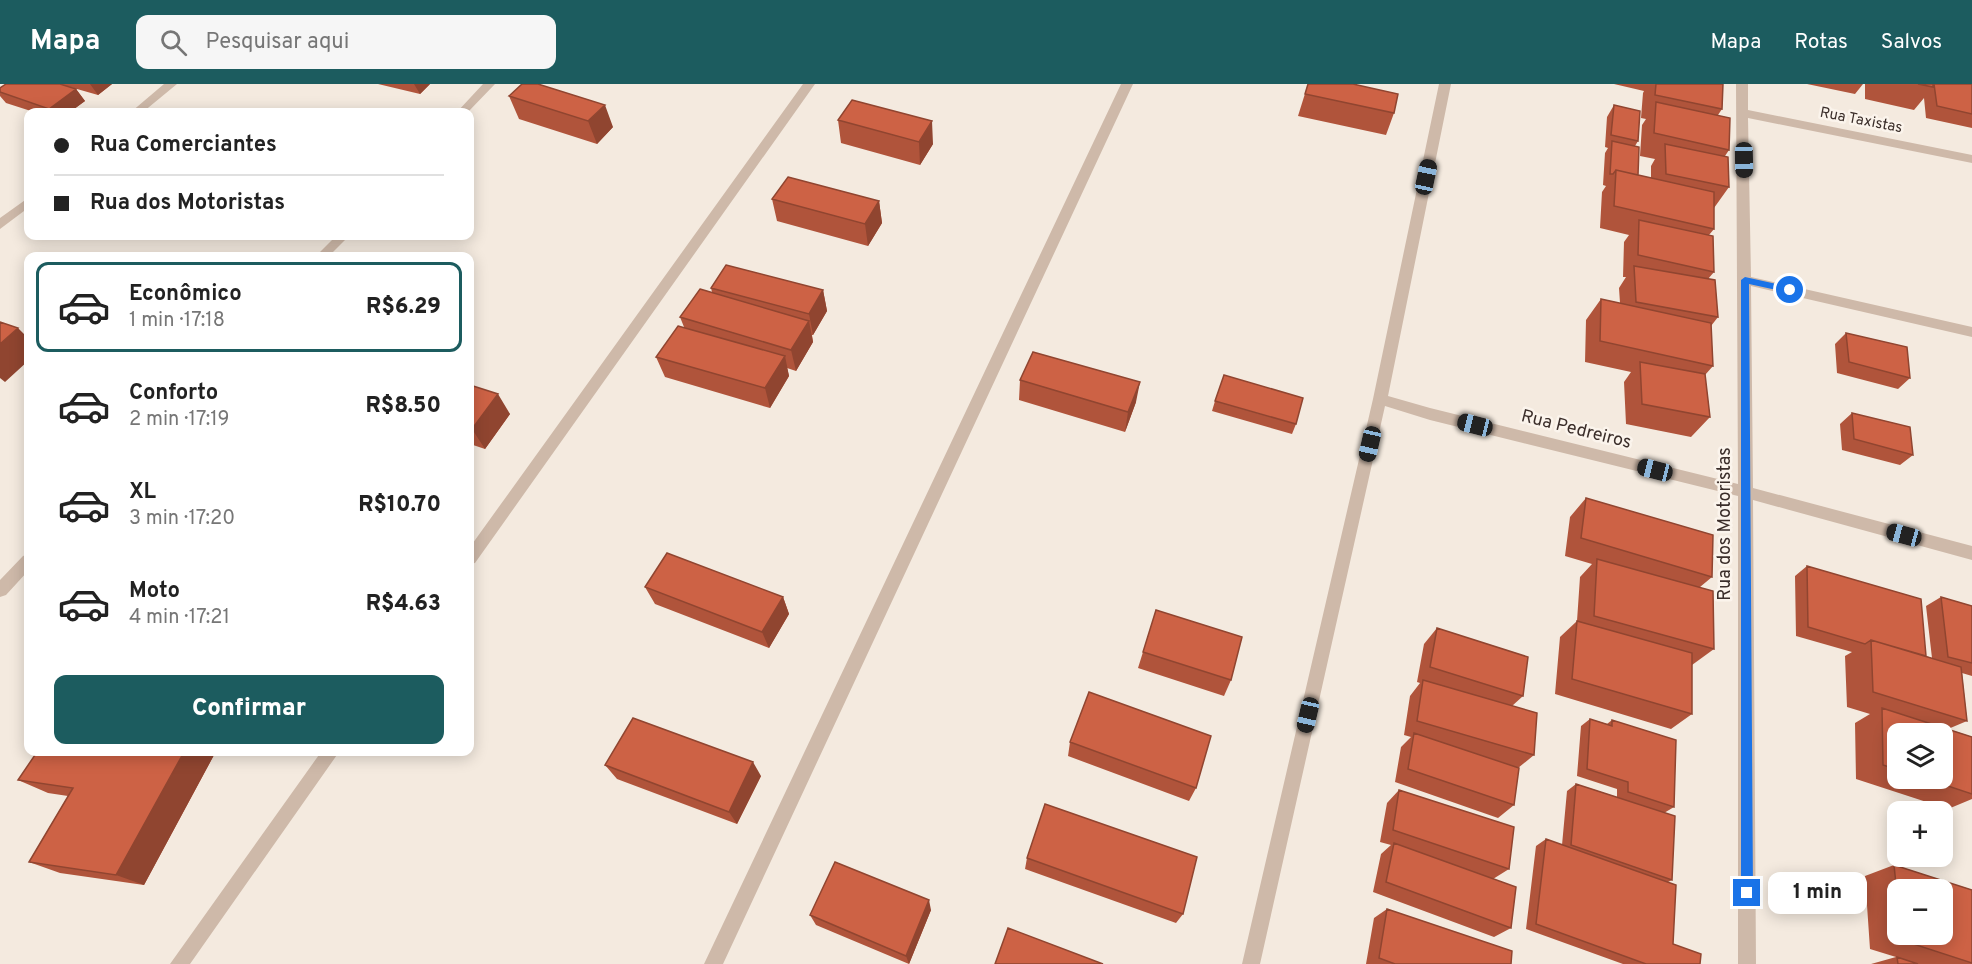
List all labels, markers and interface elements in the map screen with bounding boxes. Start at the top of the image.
search box [136,15,556,69]
text: Mapa [30,24,100,60]
icon: search [157,26,190,59]
text: Pesquisar aqui [205,29,349,56]
text: Mapa [1711,29,1761,56]
text: Rotas [1794,29,1848,56]
text: Salvos [1881,29,1942,56]
street label: Rua Taxistas [1818,104,1904,138]
text: Rua Comerciantes [90,132,277,159]
car [1735,142,1753,178]
car [1413,158,1439,196]
text: Rua dos Motoristas [90,190,285,217]
route start [1776,276,1803,303]
icon: car [57,280,111,334]
text: Econômico [129,281,242,308]
text: R$6.29 [366,294,441,321]
text: 1 min · 17:18 [129,308,225,334]
icon: car [57,379,111,433]
text: Conforto [129,380,218,407]
text: R$8.50 [366,393,441,420]
street label: Rua Pedreiros [1518,405,1634,455]
text: 2 min · 17:19 [129,407,230,433]
car [1455,412,1495,438]
car [1357,424,1383,464]
street label: Rua dos Motoristas [1714,447,1737,601]
car [1635,457,1675,483]
icon: car [57,478,111,532]
text: XL [129,479,156,506]
text: R$10.70 [358,492,441,519]
text: 3 min · 17:20 [129,506,235,532]
car [1884,522,1924,548]
icon: car [57,577,111,631]
text: Moto [129,578,180,605]
text: R$4.63 [366,591,441,618]
text: 4 min · 17:21 [129,605,230,631]
button: Confirmar [54,675,444,744]
car [1295,695,1321,735]
map controls [1887,723,1953,945]
button: layers [1887,723,1953,789]
button: + [1887,801,1953,867]
callout: 1 min [1768,872,1867,914]
route end [1733,879,1760,906]
button: − [1887,879,1953,945]
text: 1 min [1793,880,1842,906]

